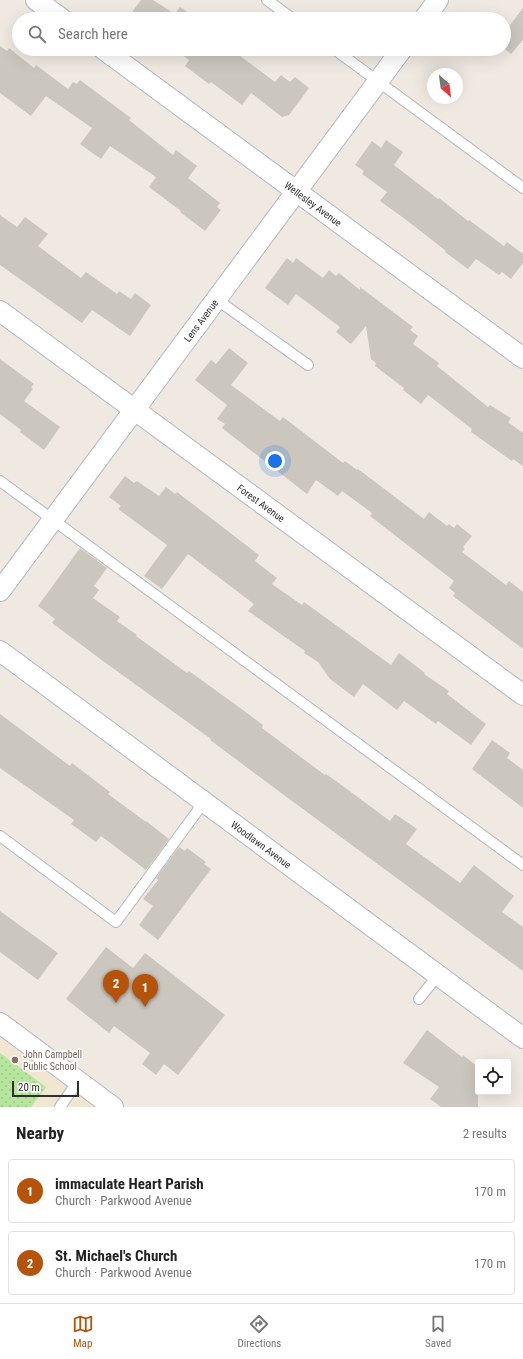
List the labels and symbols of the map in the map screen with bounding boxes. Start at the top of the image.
north arrow [427,68,463,104]
street label: Wellesley Avenue [282,179,344,229]
street label: Lens Avenue [182,297,221,344]
your location [265,451,285,471]
street label: Forest Avenue [235,482,287,524]
street label: Woodlawn Avenue [229,819,293,871]
pin: 2 [103,970,129,1003]
pin: 1 [132,974,158,1007]
place label: John Campbell Public School [23,1049,82,1072]
marker: John Campbell Public School [10,1055,20,1065]
scale bar [12,1079,79,1098]

